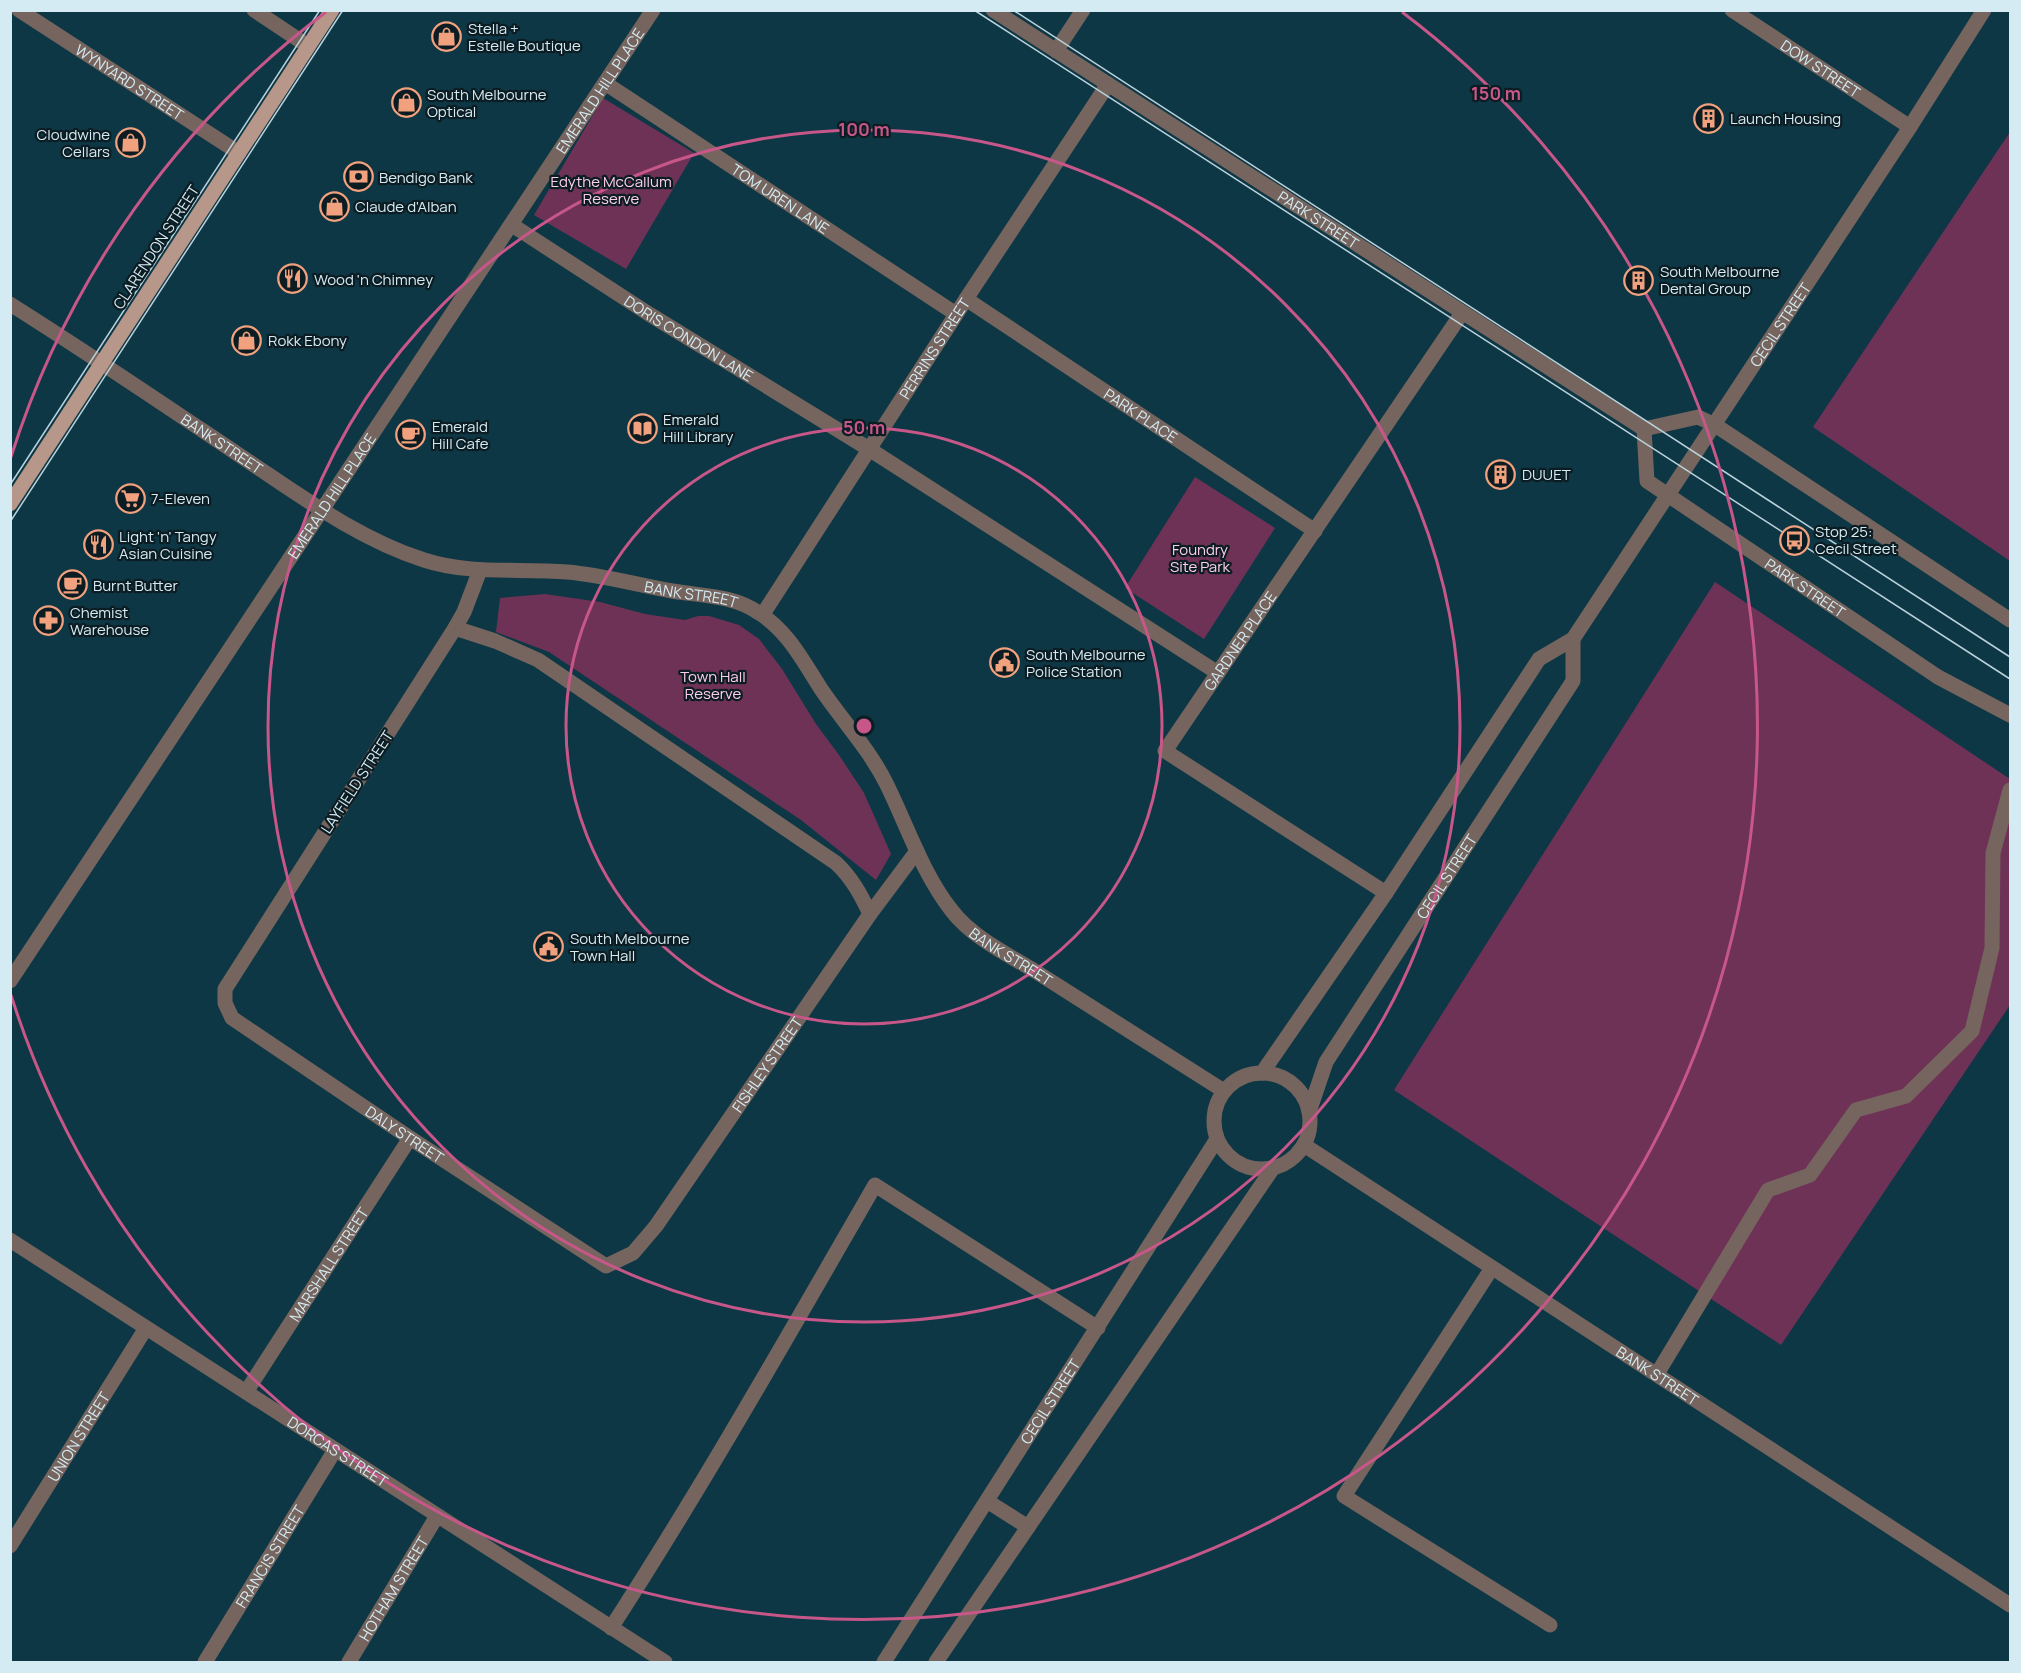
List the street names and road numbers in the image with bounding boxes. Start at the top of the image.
street label: EMERALD HILL PLACE [551,24,649,157]
street label: DOW STREET [1777,34,1865,102]
street label: WYNYARD STREET [71,39,188,125]
street label: TOM UREN LANE [727,159,834,238]
street label: CLARENDON STREET [108,181,204,313]
street label: PARK STREET [1274,186,1363,253]
street label: CECIL STREET [1745,278,1815,371]
street label: DORIS CONDON LANE [620,290,757,386]
street label: PERRINS STREET [894,294,975,403]
street label: PARK PLACE [1100,383,1182,447]
street label: BANK STREET [177,409,267,479]
street label: EMERALD HILL PLACE [282,429,380,562]
street label: PARK STREET [1761,553,1850,622]
street label: BANK STREET [643,575,741,612]
street label: GARDNER PLACE [1199,587,1281,695]
street label: LAYFIELD STREET [316,726,398,837]
street label: CECIL STREET [1411,830,1481,923]
street label: BANK STREET [965,922,1057,990]
street label: FISHLEY STREET [727,1013,807,1116]
street label: DALY STREET [361,1100,448,1168]
street label: MARSHALL STREET [284,1203,373,1325]
street label: BANK STREET [1612,1341,1703,1410]
street label: CECIL STREET [1015,1355,1085,1448]
street label: UNION STREET [42,1388,114,1485]
street label: DORCAS STREET [283,1411,392,1491]
street label: FRANCIS STREET [230,1501,309,1612]
street label: HOTHAM STREET [354,1532,433,1645]

